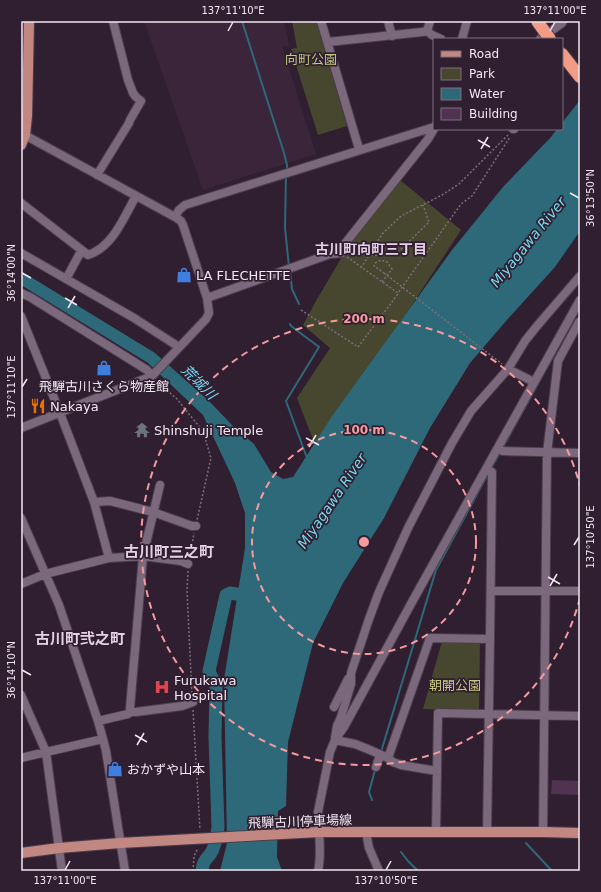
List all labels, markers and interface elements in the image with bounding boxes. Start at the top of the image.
text: 137°11'10"E [201,5,265,16]
text: 137°11'00"E [523,5,587,16]
legend [433,38,563,130]
text: Road [469,47,499,61]
park label: 向町公園 [285,52,337,67]
text: Park [469,67,495,81]
text: Water [469,87,505,101]
text: Building [469,107,518,121]
text: 36°13'50"N [585,169,596,227]
water label: Miyagawa River [487,193,570,290]
district label: 古川町向町三丁目 [315,241,427,257]
text: 36°14'00"N [6,244,17,302]
shop icon: LA FLECHETTE [175,266,193,284]
place label: LA FLECHETTE [196,268,290,283]
text: 200 m [343,312,385,326]
text: 137°11'10"E [6,355,17,419]
shop icon: 飛騨古川さくら物産館 [95,359,113,377]
water label: 荒城川 [178,361,221,404]
place label: 飛騨古川さくら物産館 [39,379,169,394]
restaurant icon: Nakaya [29,397,47,415]
place label: Nakaya [50,399,99,414]
temple icon: Shinshuji Temple [133,421,151,439]
place label: Shinshuji Temple [154,423,263,438]
text: 100 m [343,423,385,437]
water label: Miyagawa River [294,449,370,552]
text: 137°10'50"E [585,505,596,569]
centre of rings [357,535,371,549]
district label: 古川町三之町 [124,543,214,561]
district label: 古川町弐之町 [35,630,125,648]
text: 36°14'10"N [6,641,17,699]
place label: Furukawa Hospital [174,673,236,703]
hospital icon: Furukawa Hospital [153,678,171,696]
park label: 朝開公園 [429,678,481,693]
shop icon: おかずや山本 [106,760,124,778]
place label: おかずや山本 [127,762,205,777]
street label: 飛騨古川停車場線 [248,812,352,831]
text: 137°11'00"E [33,875,97,886]
text: 137°10'50"E [354,875,418,886]

